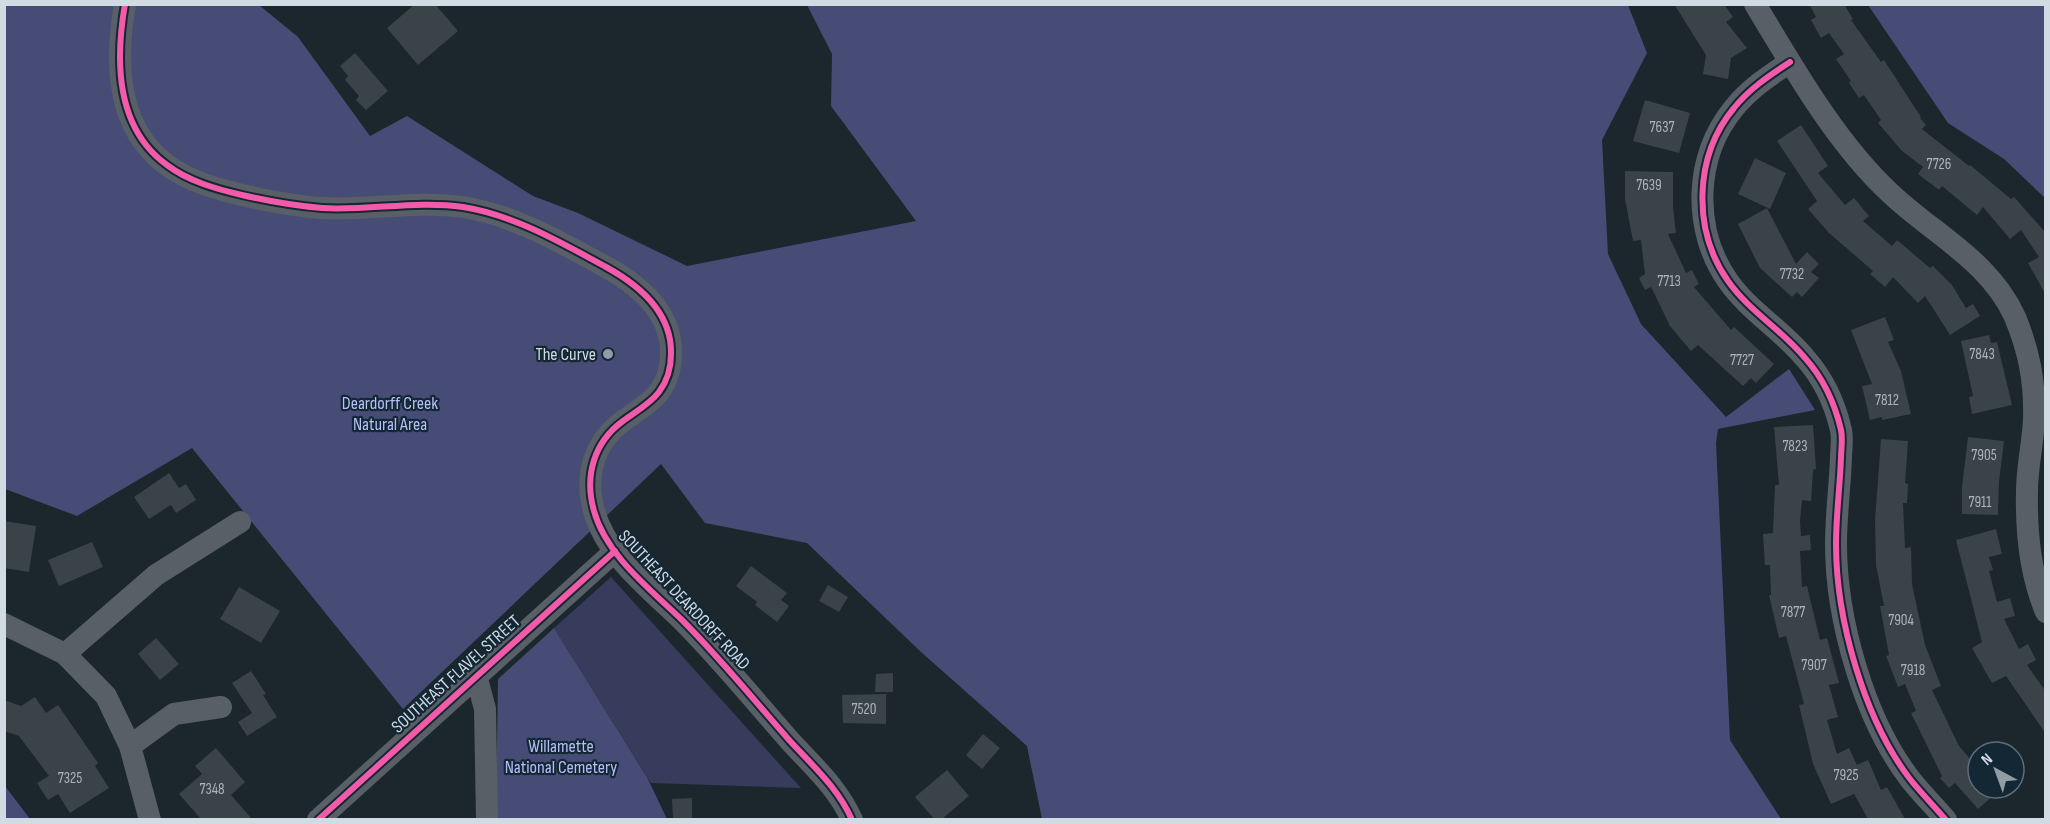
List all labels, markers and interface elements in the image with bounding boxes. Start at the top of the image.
house number: 7637 [1650,118,1674,137]
house number: 7726 [1927,155,1951,174]
house number: 7639 [1636,176,1662,195]
house number: 7732 [1780,265,1804,284]
house number: 7713 [1657,272,1681,291]
place label: The Curve [536,344,596,365]
house number: 7843 [1969,345,1995,364]
marker: The Curve [601,347,615,361]
house number: 7727 [1730,351,1754,370]
house number: 7812 [1875,391,1899,410]
park label: Deardorff Creek Natural Area [342,393,438,435]
house number: 7823 [1782,437,1808,456]
house number: 7905 [1971,446,1997,465]
house number: 7911 [1968,493,1992,512]
street label: SOUTHEAST DEARDORFF ROAD [614,526,754,674]
house number: 7877 [1781,603,1805,622]
street label: SOUTHEAST FLAVEL STREET [387,611,525,737]
house number: 7904 [1888,611,1914,630]
house number: 7907 [1801,656,1827,675]
house number: 7918 [1901,661,1925,680]
house number: 7520 [852,700,876,719]
park label: Willamette National Cemetery [505,736,617,778]
north arrow [1966,740,2026,800]
text: N [1978,750,1997,770]
house number: 7925 [1834,766,1858,785]
house number: 7325 [58,769,82,788]
house number: 7348 [199,780,225,799]

